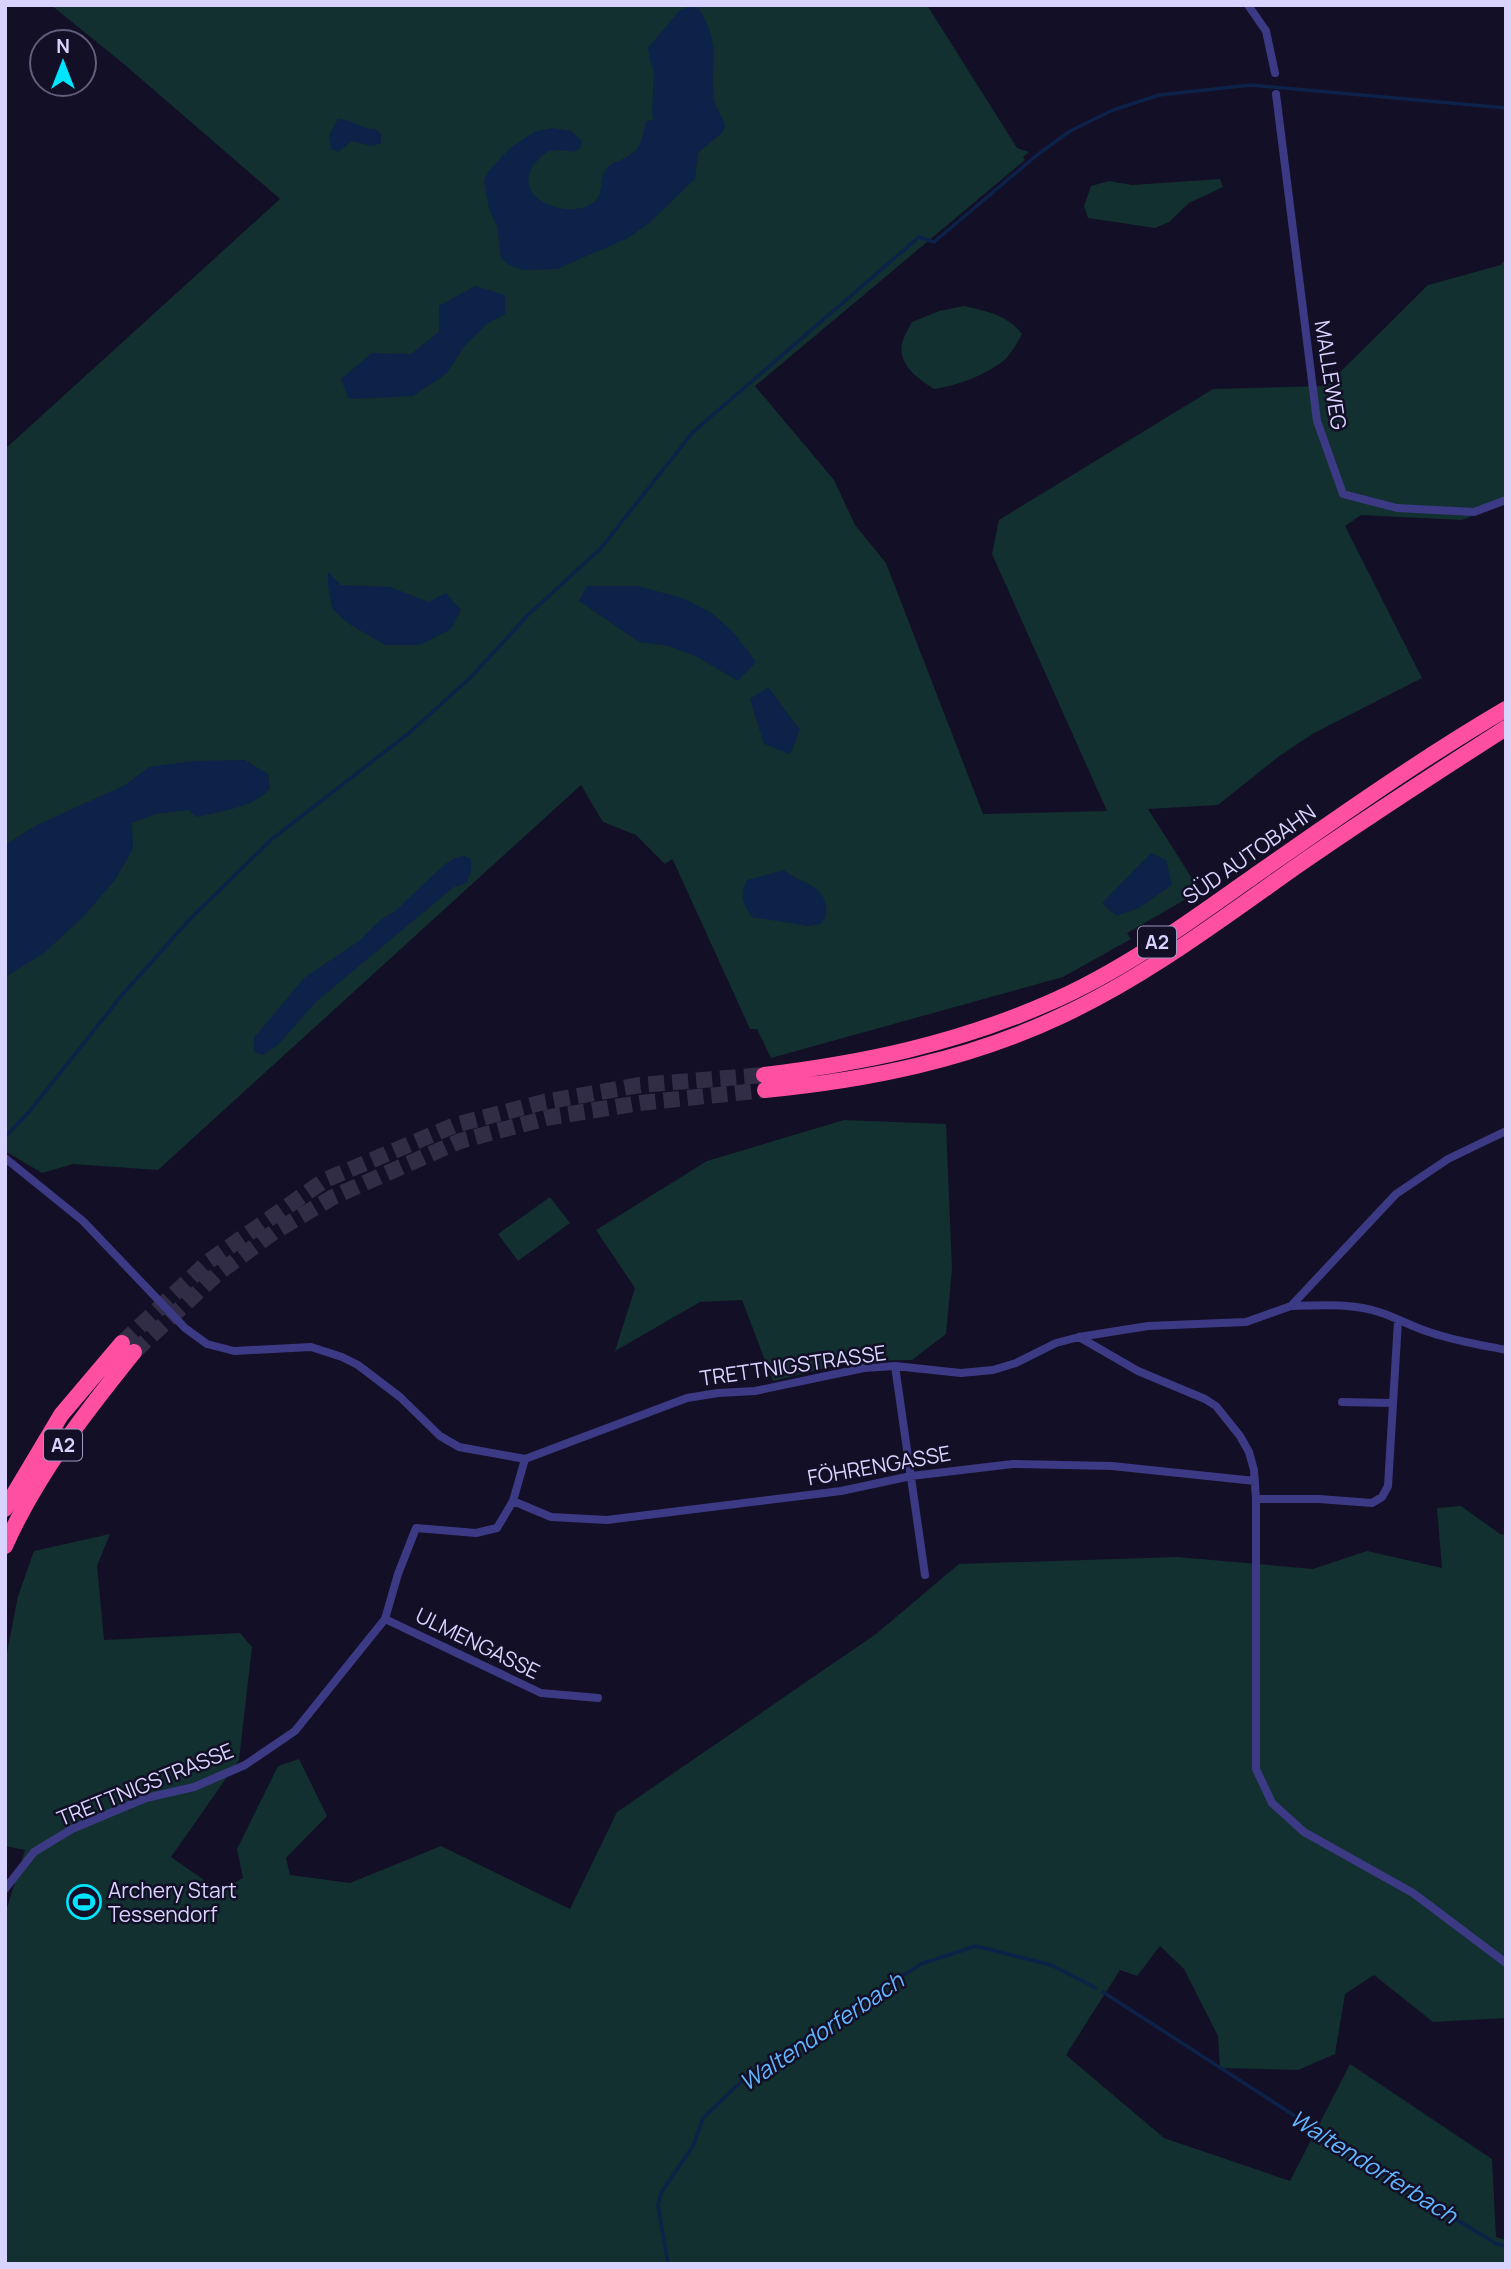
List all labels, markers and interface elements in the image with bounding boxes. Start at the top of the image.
north arrow [28,28,98,98]
text: N [56,33,70,59]
street label: MALLEWEG [1309,318,1353,432]
street label: SÜD AUTOBAHN [1177,798,1321,910]
road number: A2 [1138,926,1176,958]
street label: TRETTNIGSTRASSE [698,1338,888,1392]
road number: A2 [44,1429,82,1460]
street label: FÖHRENGASSE [805,1439,953,1491]
street label: ULMENGASSE [411,1601,545,1685]
street label: TRETTNIGSTRASSE [53,1736,237,1832]
place label: Archery Start Tessendorf [108,1876,237,1928]
sports icon: Archery Start Tessendorf [65,1883,103,1921]
water label: Waltendorferbach [733,1963,911,2098]
water label: Waltendorferbach [1284,2102,1465,2231]

